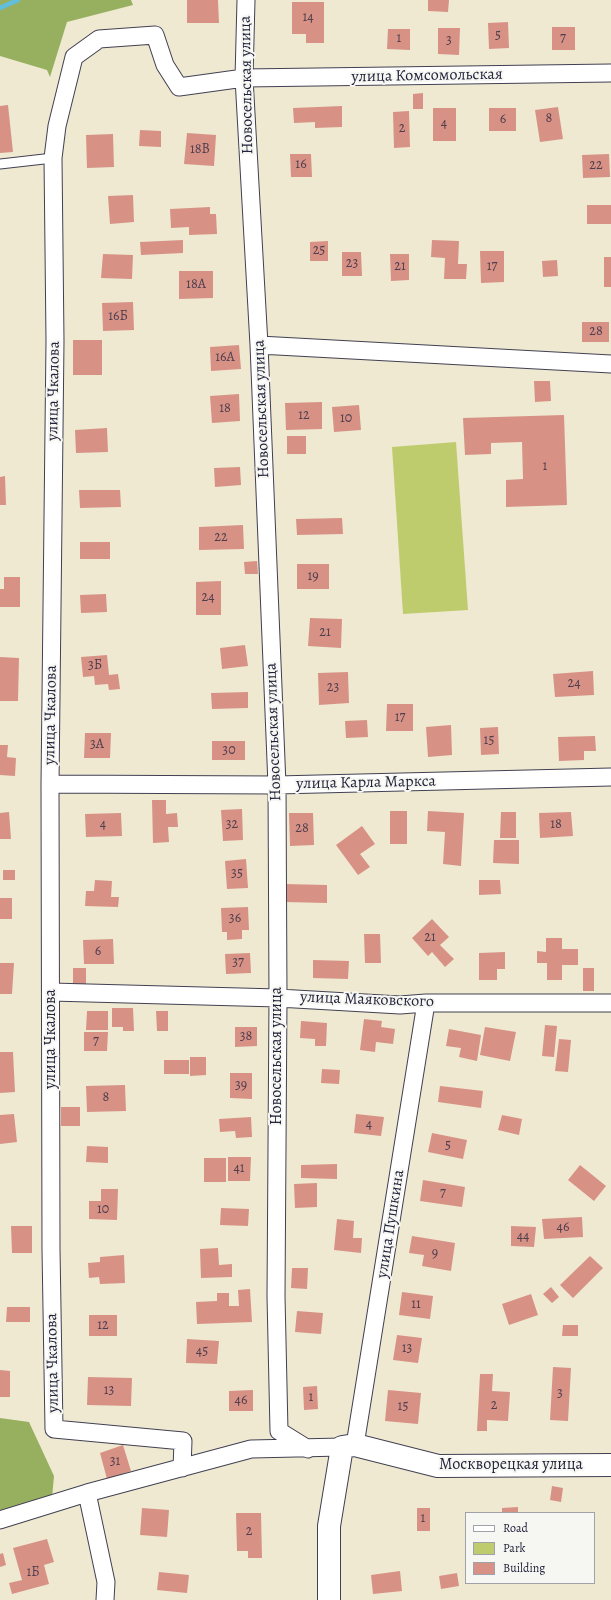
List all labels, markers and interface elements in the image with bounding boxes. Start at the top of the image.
house number: 14 [302,10,314,26]
street label: Новосельская улица [236,16,258,154]
house number: 5 [495,28,501,44]
house number: 1 [397,31,401,47]
house number: 7 [560,31,566,47]
house number: 3 [446,33,452,49]
street label: улица Комсомольская [351,65,503,87]
house number: 8 [546,111,552,127]
house number: 6 [500,112,506,128]
house number: 4 [441,116,447,132]
house number: 2 [399,121,405,137]
house number: 18В [190,142,210,158]
house number: 16 [295,157,307,173]
house number: 22 [589,158,603,174]
house number: 25 [313,243,325,259]
house number: 23 [346,256,358,272]
house number: 21 [394,259,406,275]
house number: 17 [487,259,497,275]
house number: 18А [186,277,206,293]
house number: 16Б [108,309,128,325]
house number: 28 [589,324,603,340]
street label: Новосельская улица [250,339,274,479]
street label: улица Чкалова [44,341,64,441]
house number: 16А [215,350,235,366]
house number: 18 [219,401,231,417]
house number: 12 [298,408,310,424]
house number: 10 [340,411,352,427]
house number: 1 [543,459,547,475]
house number: 22 [214,530,228,546]
house number: 19 [307,569,319,585]
house number: 24 [202,590,214,606]
house number: 21 [319,625,331,641]
house number: 3Б [88,658,102,674]
street label: Новосельская улица [262,662,286,802]
street label: улица Чкалова [41,665,61,765]
house number: 24 [568,676,580,692]
house number: 23 [327,680,339,696]
house number: 17 [395,710,405,726]
house number: 15 [484,733,494,749]
house number: 3А [90,737,104,753]
house number: 30 [222,743,236,759]
street label: улица Карла Маркса [296,772,436,794]
house number: 4 [100,817,106,833]
house number: 32 [226,817,238,833]
house number: 18 [550,817,562,833]
house number: 28 [295,821,309,837]
house number: 35 [231,866,243,882]
house number: 36 [229,911,241,927]
house number: 21 [424,930,436,946]
house number: 6 [95,944,101,960]
house number: 37 [232,955,244,971]
street label: Новосельская улица [267,987,287,1125]
street label: улица Маяковского [300,988,434,1012]
street label: улица Чкалова [41,989,61,1089]
house number: 38 [240,1029,252,1045]
house number: 7 [93,1034,99,1050]
house number: 39 [235,1078,247,1094]
house number: 8 [103,1090,109,1106]
house number: 4 [366,1117,372,1133]
house number: 5 [445,1138,451,1154]
house number: 41 [233,1161,245,1177]
street label: улица Пушкина [373,1168,409,1280]
house number: 7 [440,1186,446,1202]
house number: 10 [97,1202,109,1218]
house number: 46 [557,1220,569,1236]
house number: 44 [517,1229,529,1245]
house number: 9 [432,1246,438,1262]
house number: 11 [411,1297,421,1313]
street label: улица Чкалова [43,1313,63,1413]
house number: 12 [97,1318,109,1334]
house number: 13 [402,1341,412,1357]
house number: 45 [196,1344,208,1360]
house number: 13 [104,1383,114,1399]
house number: 3 [557,1386,563,1402]
house number: 1 [309,1390,313,1406]
house number: 46 [235,1393,247,1409]
house number: 2 [491,1398,497,1414]
house number: 15 [398,1399,408,1415]
house number: 31 [110,1454,120,1470]
street label: Москворецкая улица [439,1455,583,1475]
house number: 1 [421,1511,425,1527]
legend [465,1512,595,1584]
text: Road [503,1520,528,1536]
house number: 2 [246,1524,252,1540]
text: Park [503,1540,526,1556]
text: Building [503,1560,545,1576]
house number: 1Б [26,1565,40,1581]

